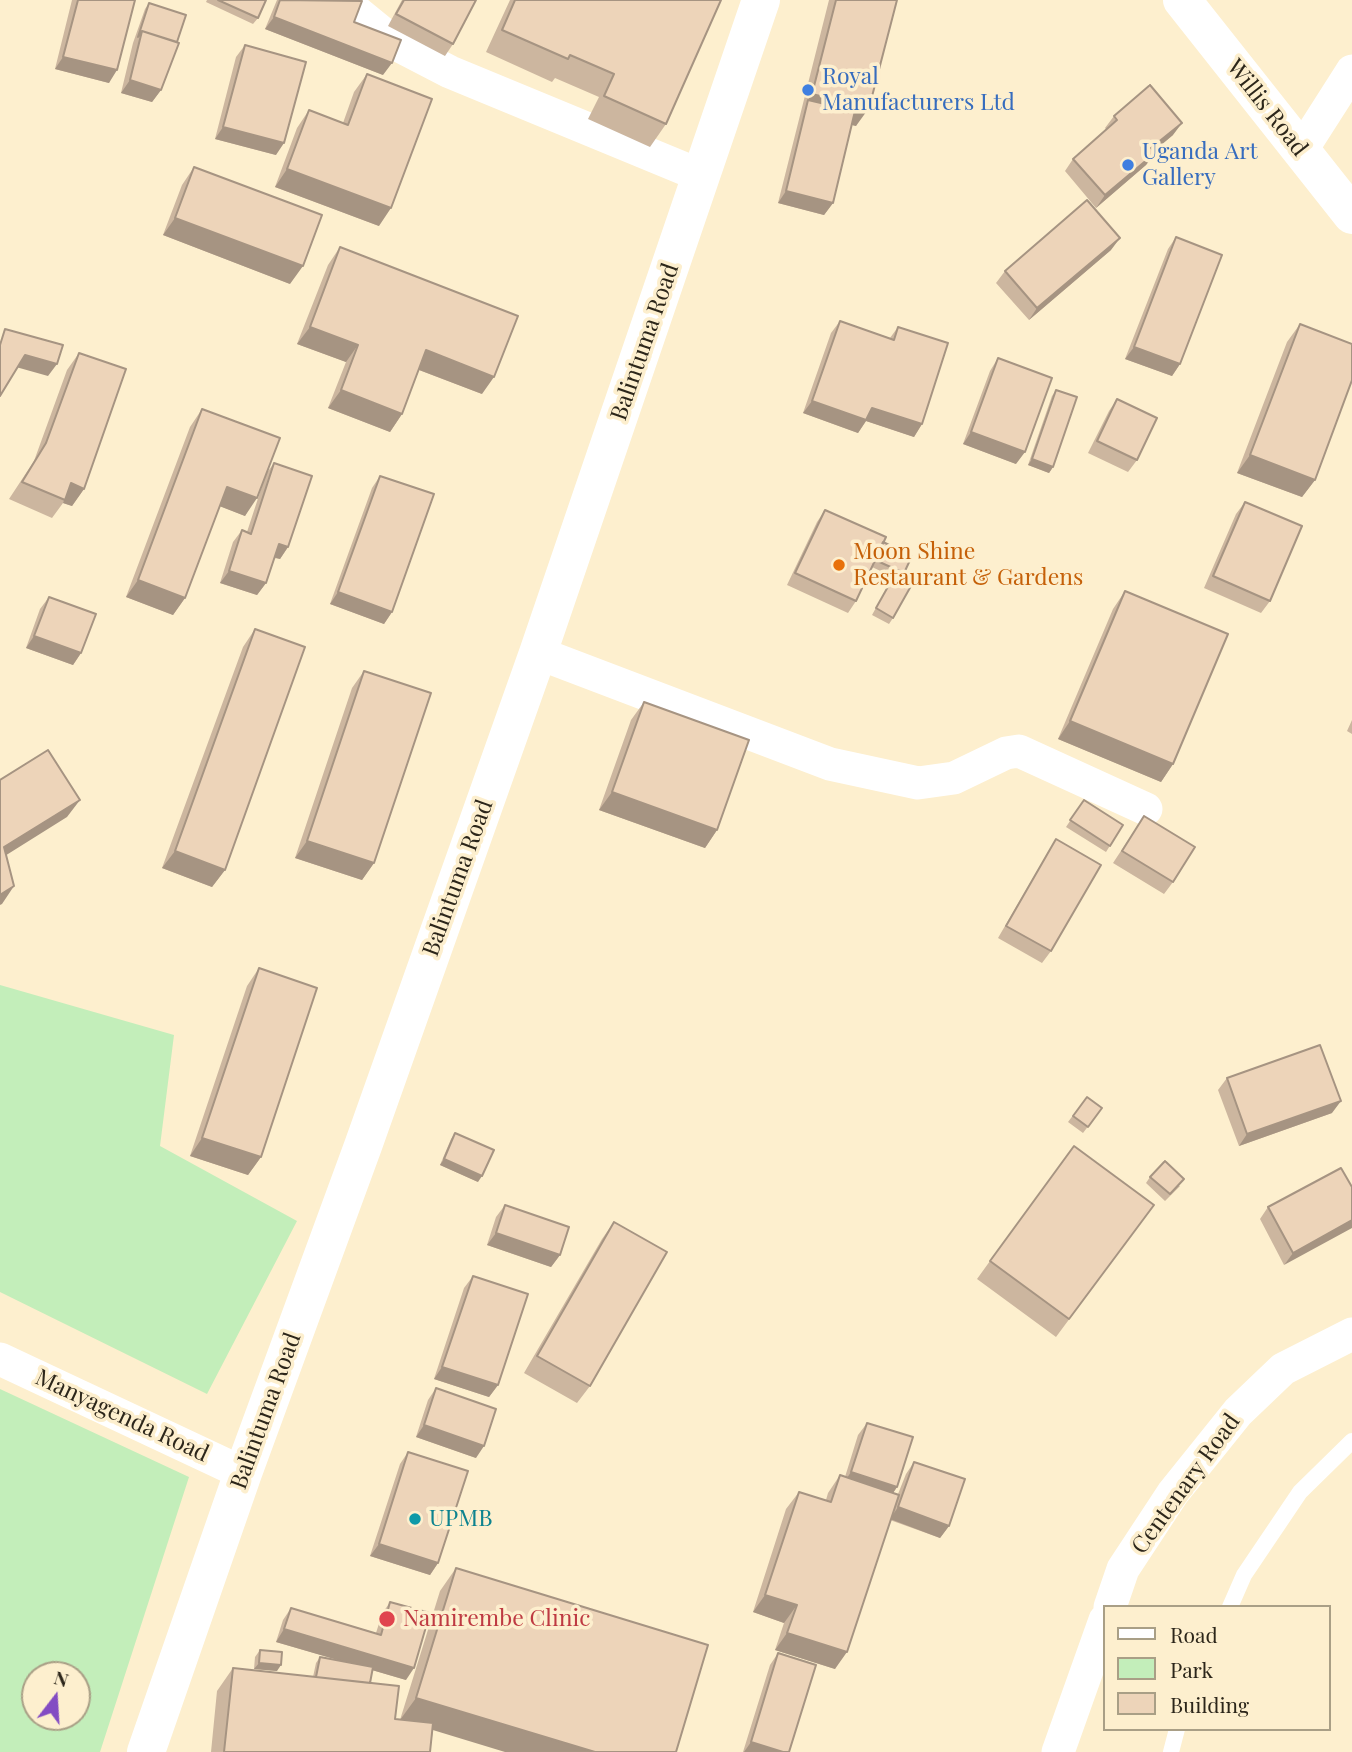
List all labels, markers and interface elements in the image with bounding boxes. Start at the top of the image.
street label: Willis Road [1221,54,1313,162]
place label: Royal Manufacturers Ltd [822,63,1015,117]
marker: Royal Manufacturers Ltd [800,82,816,98]
place label: Uganda Art Gallery [1142,138,1258,192]
marker: Uganda Art Gallery [1120,157,1136,173]
street label: Balintuma Road [605,260,685,424]
place label: Moon Shine Restaurant & Gardens [853,538,1083,592]
marker: Moon Shine Restaurant & Gardens [831,557,847,573]
street label: Balintuma Road [417,796,499,960]
street label: Balintuma Road [225,1329,307,1493]
street label: Manyagenda Road [31,1364,213,1468]
street label: Centenary Road [1126,1409,1246,1559]
place label: UPMB [429,1505,493,1533]
marker: UPMB [407,1511,423,1527]
place label: Namirembe Clinic [403,1605,590,1633]
legend [1104,1605,1331,1731]
marker: Namirembe Clinic [377,1609,397,1629]
text: Road [1170,1620,1218,1648]
text: Park [1170,1655,1213,1683]
north arrow [21,1661,91,1731]
text: N [51,1663,72,1692]
text: Building [1170,1690,1249,1718]

